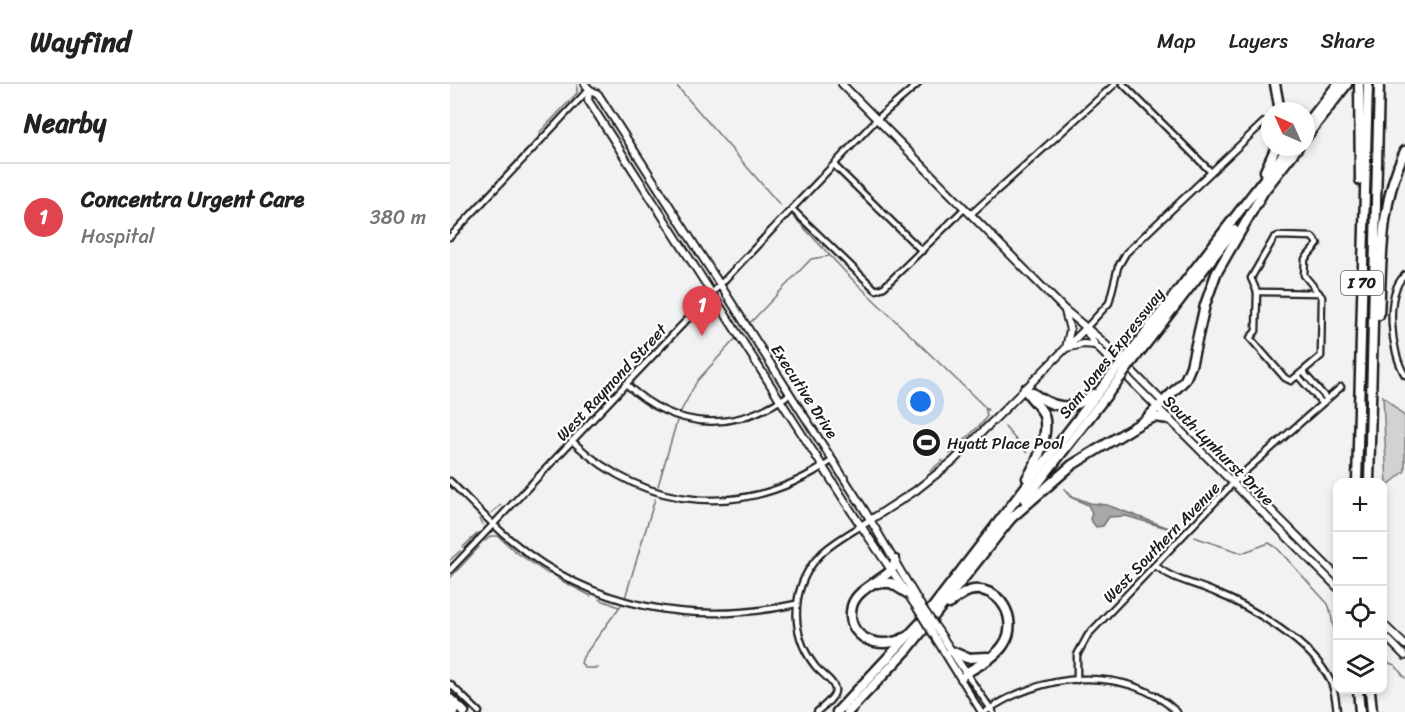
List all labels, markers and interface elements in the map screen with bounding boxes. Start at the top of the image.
text: Wayfind [30,17,131,66]
text: Map [1157,22,1196,60]
text: Layers [1229,22,1288,60]
text: Share [1321,22,1375,60]
text: Nearby [24,100,106,146]
north arrow [1261,102,1315,156]
text: Concentra Urgent Care [81,180,304,219]
text: 1 [39,200,48,235]
text: 380 m [370,200,426,235]
text: Hospital [81,219,154,254]
road number: I 70 [1341,271,1383,295]
street label: Sam Jones Expressway [1051,281,1172,425]
pin: 1 [682,286,722,336]
street label: West Raymond Street [549,316,674,448]
street label: Executive Drive [763,338,846,445]
your location [906,387,935,416]
street label: South Lynhurst Drive [1156,388,1281,513]
sports icon: Hyatt Place Pool [910,427,942,459]
place label: Hyatt Place Pool [947,429,1064,458]
street label: West Southern Avenue [1095,475,1227,610]
map controls [1333,478,1387,694]
button: + [1333,478,1387,532]
button: − [1333,532,1387,586]
button: locate [1333,586,1387,640]
button: layers [1333,640,1387,694]

